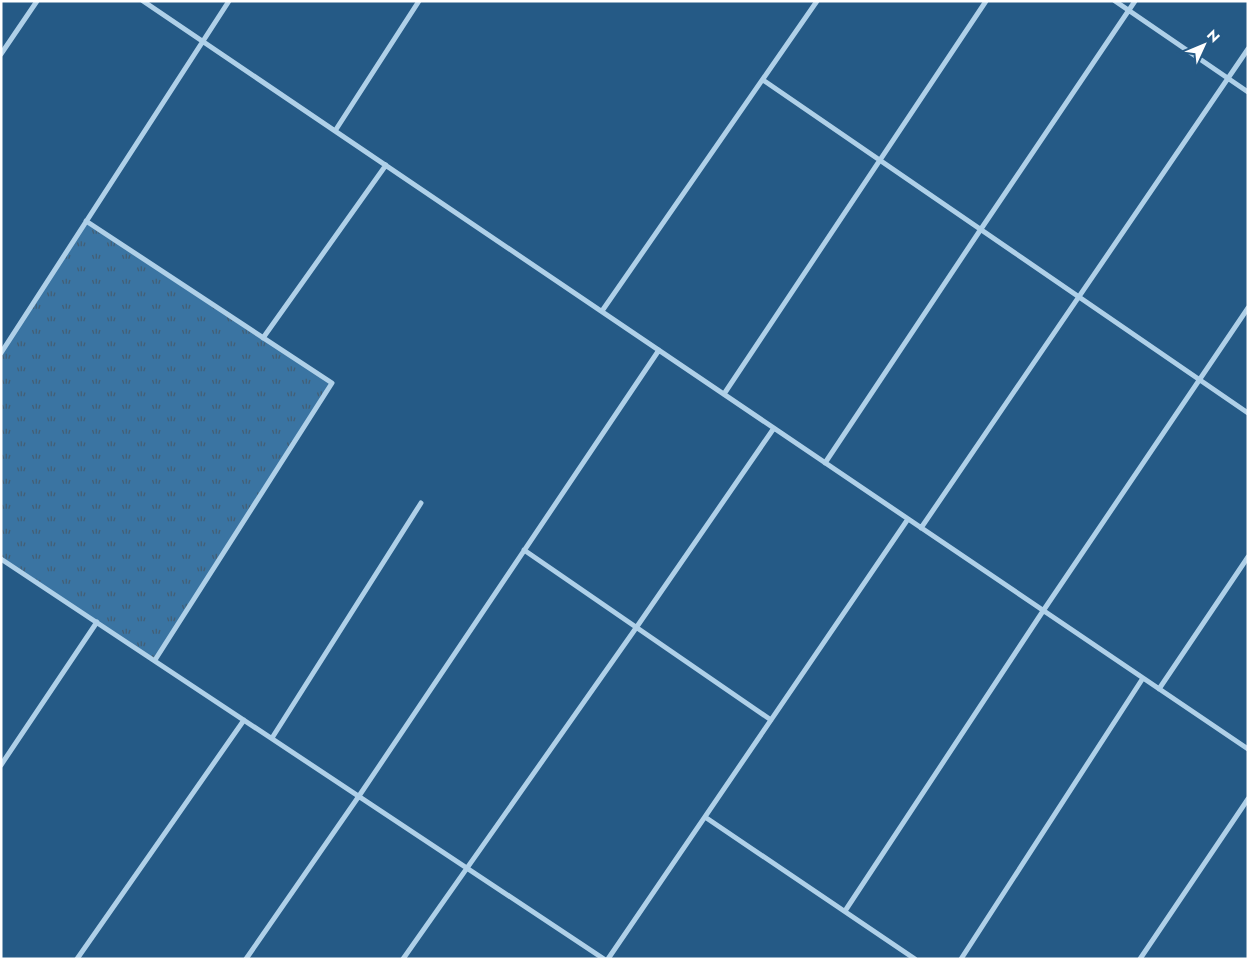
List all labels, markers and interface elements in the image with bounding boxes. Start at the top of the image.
north arrow [1179,20,1229,70]
text: N [1202,25,1224,47]

